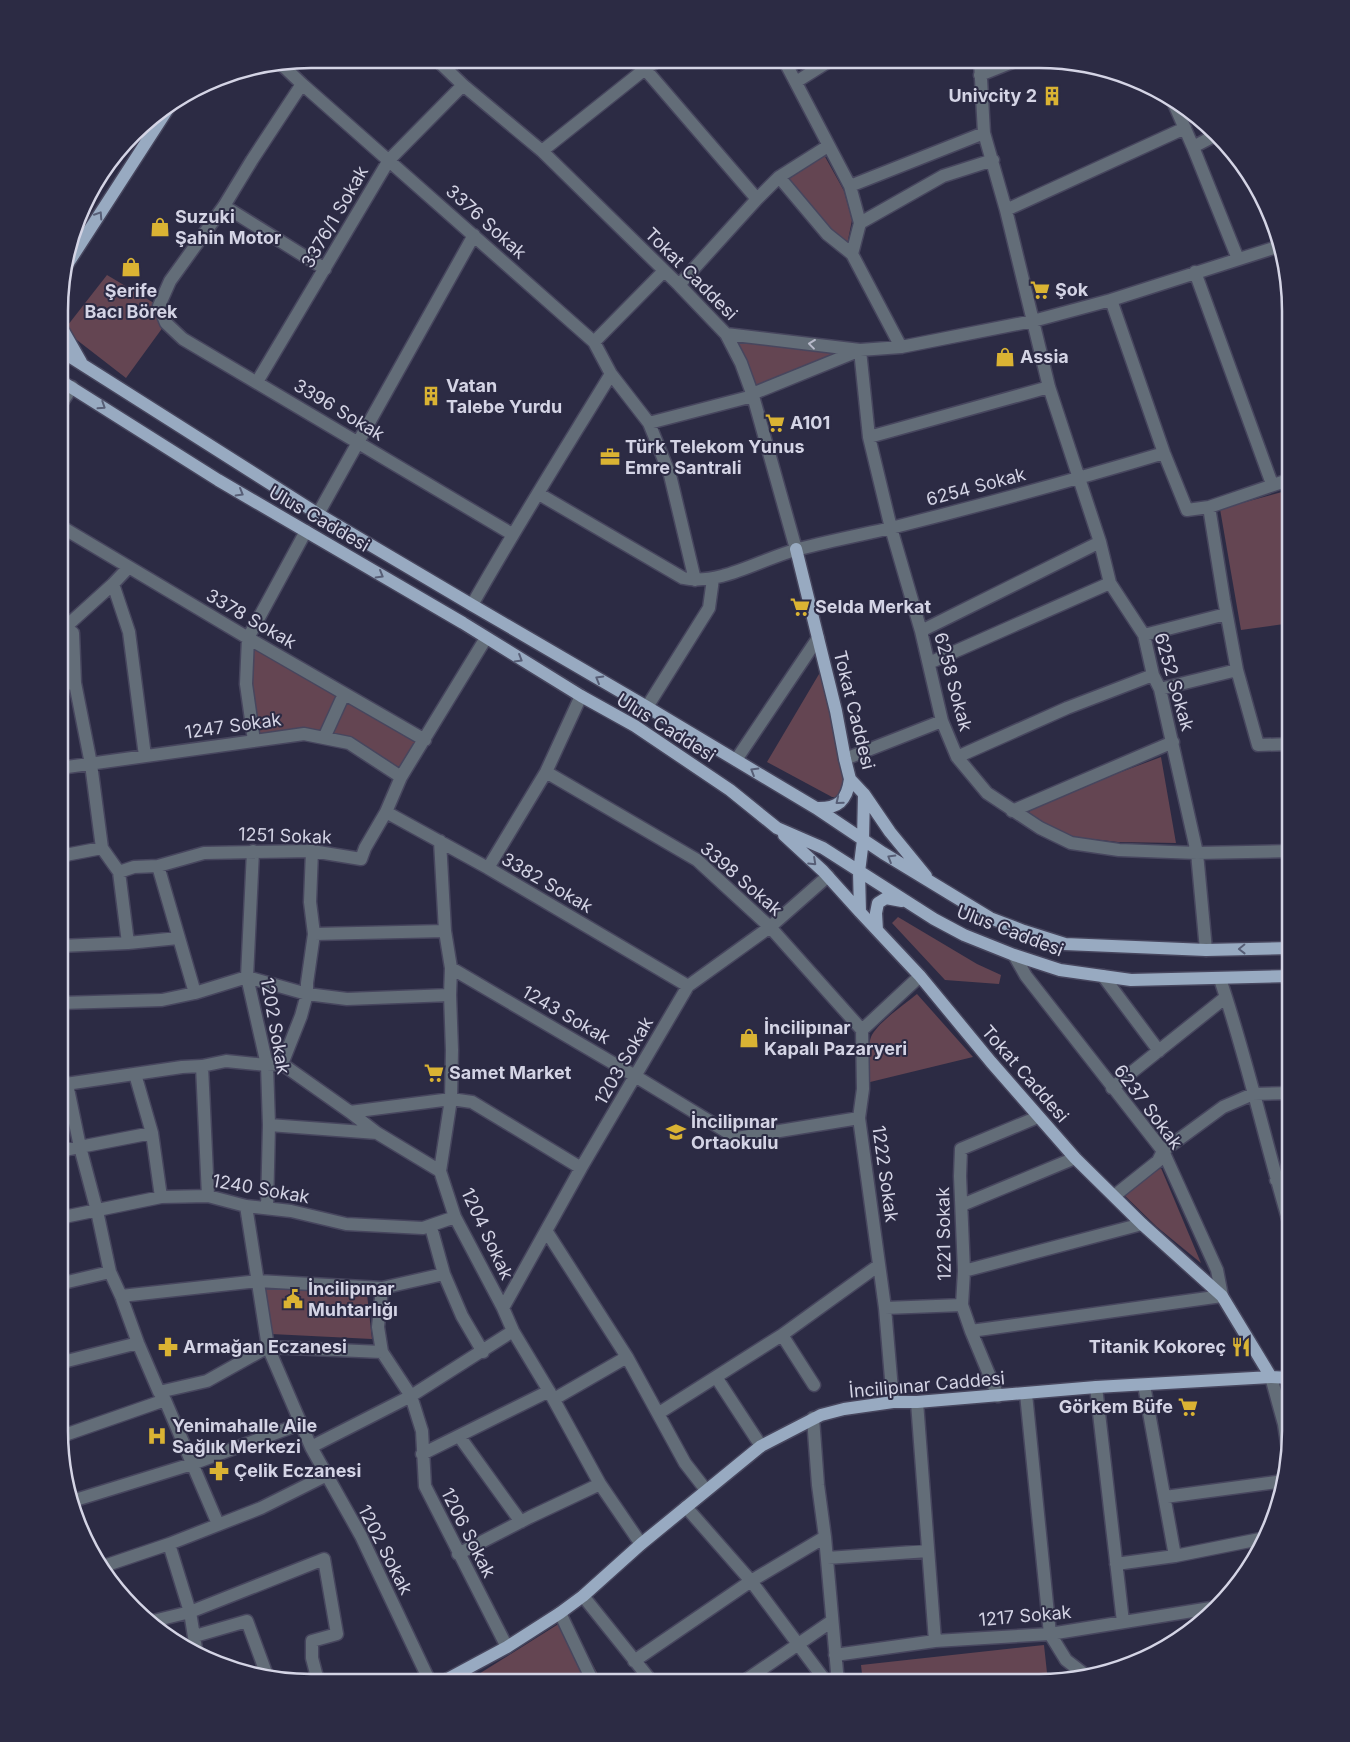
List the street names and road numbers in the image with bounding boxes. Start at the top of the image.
street label: 3376/1 Sokak [297,162,372,272]
street label: 3376 Sokak [442,180,531,263]
street label: Tokat Caddesi [641,223,742,324]
street label: 3396 Sokak [290,374,388,445]
street label: 6254 Sokak [924,463,1028,510]
street label: Ulus Caddesi [265,481,373,556]
street label: 3378 Sokak [202,584,300,653]
street label: 6258 Sokak [930,630,977,734]
street label: 6252 Sokak [1150,630,1199,734]
street label: Tokat Caddesi [830,648,879,771]
street label: Ulus Caddesi [613,689,720,766]
street label: 1247 Sokak [183,708,283,743]
street label: 1251 Sokak [238,823,332,848]
street label: 3398 Sokak [696,837,787,920]
street label: 3382 Sokak [498,848,597,917]
street label: Ulus Caddesi [954,901,1067,961]
street label: 1202 Sokak [257,976,294,1076]
street label: 1243 Sokak [519,981,614,1048]
street label: 1203 Sokak [590,1013,657,1108]
street label: Tokat Caddesi [978,1021,1073,1126]
street label: 6237 Sokak [1110,1060,1187,1153]
street label: 1222 Sokak [868,1124,903,1224]
street label: 1240 Sokak [211,1170,311,1207]
street label: 1204 Sokak [457,1185,518,1283]
street label: 1221 Sokak [932,1187,955,1281]
street label: İncilipınar Caddesi [848,1366,1006,1402]
street label: 1206 Sokak [437,1484,500,1581]
street label: 1202 Sokak [354,1501,417,1598]
street label: 1217 Sokak [978,1601,1072,1630]

